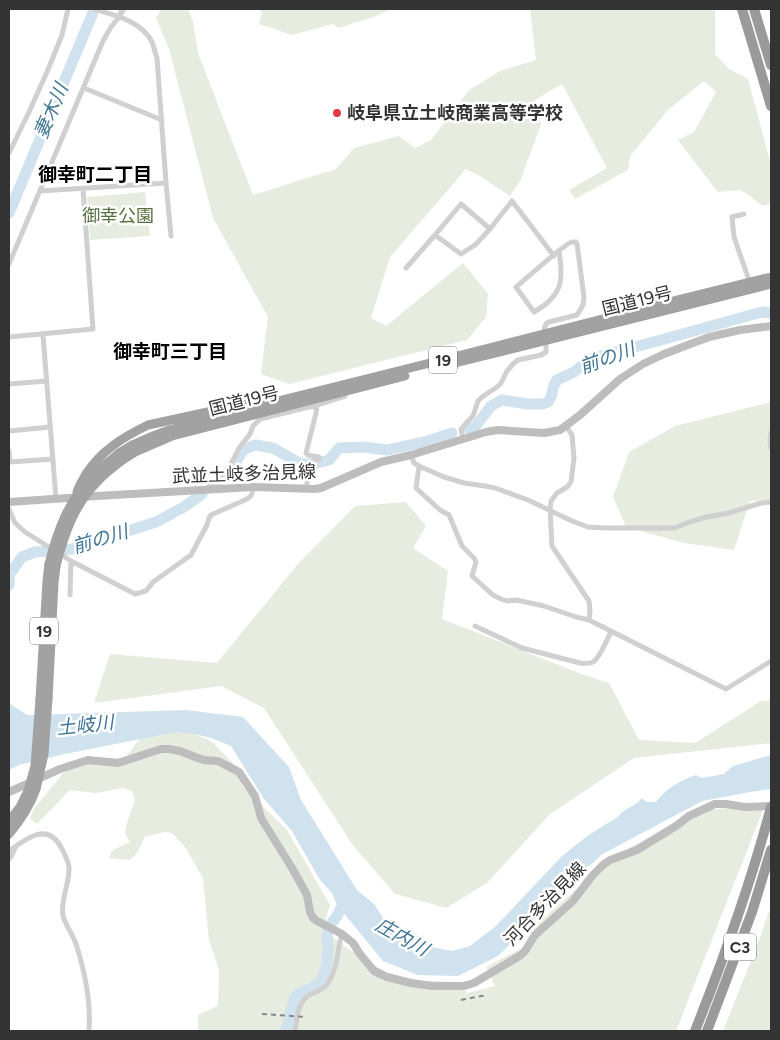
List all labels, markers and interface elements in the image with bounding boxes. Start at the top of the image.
water label: 妻木川 [29,78,74,142]
place label: 岐阜県立土岐商業高等学校 [347,102,563,124]
marker: 岐阜県立土岐商業高等学校 [331,107,343,119]
district label: 御幸町二丁目 [38,163,152,186]
park label: 御幸公園 [82,205,154,227]
street label: 国道19号 [600,282,674,320]
water label: 前の川 [576,337,640,379]
district label: 御幸町三丁目 [113,340,227,363]
road number: 19 [429,346,457,374]
street label: 国道19号 [207,382,281,420]
street label: 武並土岐多治見線 [172,460,316,488]
water label: 前の川 [69,519,133,558]
road number: 19 [30,618,58,644]
water label: 土岐川 [55,710,117,739]
street label: 河合多治見線 [500,858,590,950]
water label: 庄内川 [371,913,434,962]
road number: C3 [724,934,756,960]

